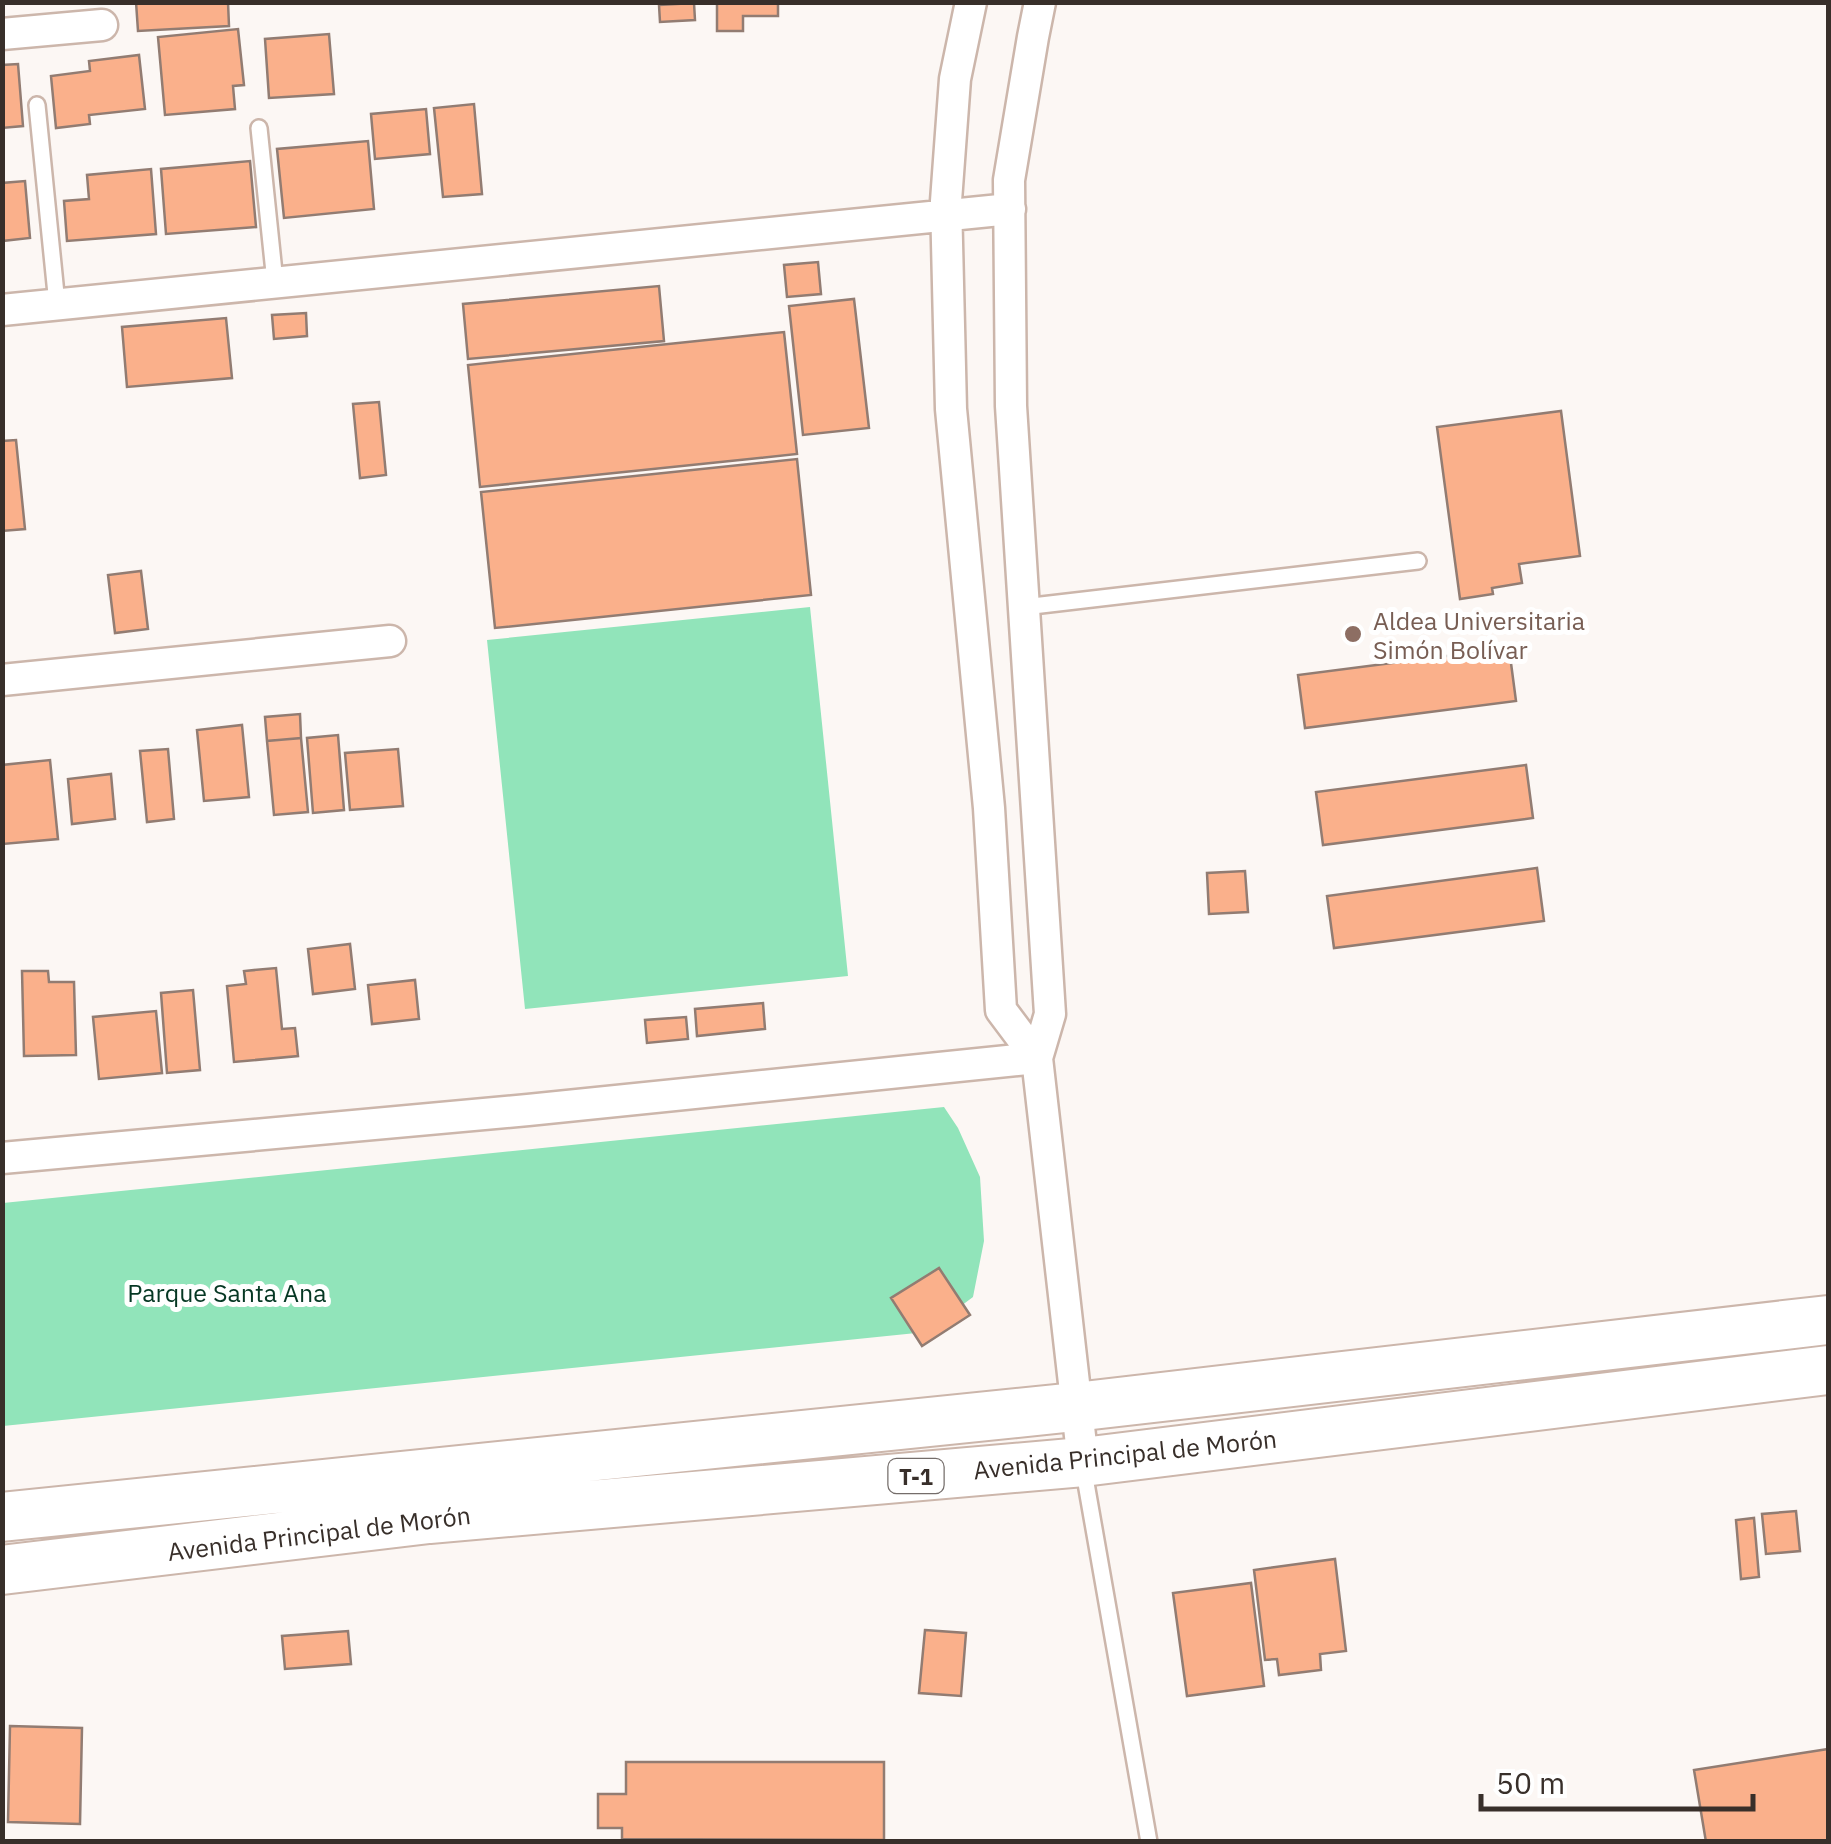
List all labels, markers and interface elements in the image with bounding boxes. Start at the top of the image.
place label: Aldea Universitaria Simón Bolívar [1373,604,1585,666]
marker: Aldea Universitaria Simón Bolívar [1342,623,1364,645]
park label: Parque Santa Ana [127,1276,327,1309]
street label: Avenida Principal de Morón [972,1422,1278,1486]
road number: T-1 [888,1459,944,1493]
street label: Avenida Principal de Morón [166,1498,472,1568]
scale bar [1481,1749,1754,1811]
text: 50 m [1496,1763,1565,1802]

